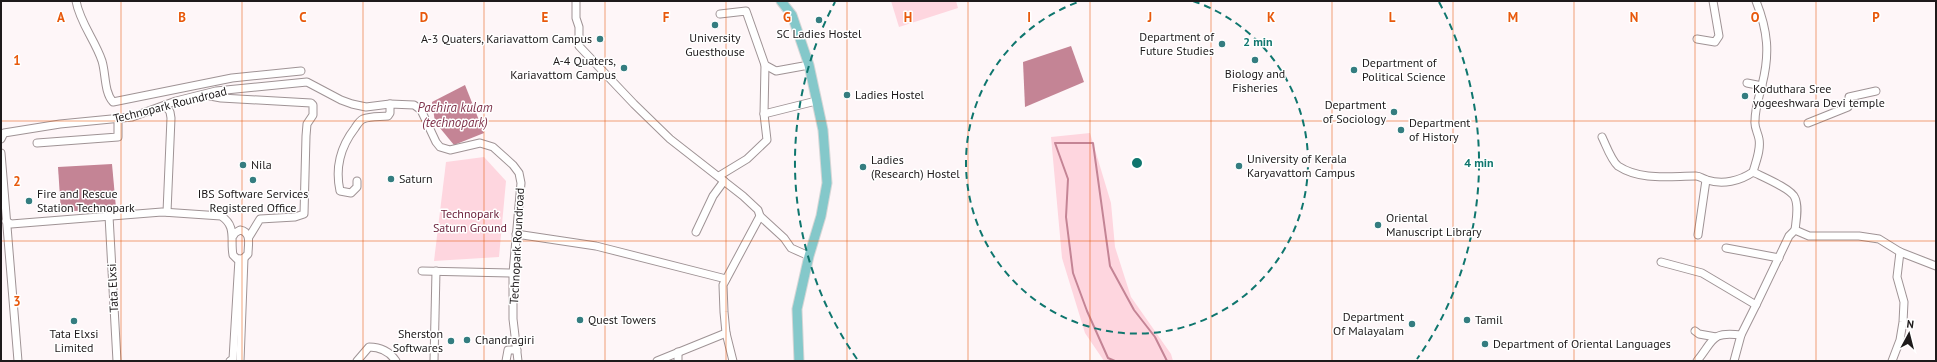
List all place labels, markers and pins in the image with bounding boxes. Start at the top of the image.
marker: SC Ladies Hostel [814,15,824,25]
marker: University Guesthouse [710,20,720,30]
place label: SC Ladies Hostel [777,26,862,41]
place label: Department of Future Studies [1139,29,1215,58]
place label: University Guesthouse [685,30,745,59]
place label: A-3 Quaters, Kariavattom Campus [421,31,592,46]
marker: A-3 Quaters, Kariavattom Campus [595,34,605,44]
marker: Department of Future Studies [1217,39,1227,49]
place label: A-4 Quaters, Kariavattom Campus [510,53,616,82]
marker: Biology and Fisheries [1250,55,1260,65]
place label: Department of Political Science [1362,55,1446,84]
marker: A-4 Quaters, Kariavattom Campus [619,63,629,73]
marker: Department of Political Science [1349,65,1359,75]
place label: Biology and Fisheries [1225,66,1285,95]
place label: Koduthara Sree yogeeshwara Devi temple [1753,81,1885,110]
place label: Ladies Hostel [855,87,925,102]
marker: Ladies Hostel [842,90,852,100]
marker: Koduthara Sree yogeeshwara Devi temple [1740,91,1750,101]
place label: Department of Sociology [1323,97,1386,126]
marker: Department of Sociology [1389,107,1399,117]
place label: Department of History [1409,115,1470,144]
marker: Department of History [1396,125,1406,135]
place label: University of Kerala Karyavattom Campus [1247,151,1355,180]
place label: Ladies (Research) Hostel [871,152,960,181]
centre of rings [1130,156,1144,170]
place label: Nila [251,157,272,172]
marker: Nila [238,160,248,170]
marker: University of Kerala Karyavattom Campus [1234,161,1244,171]
marker: Ladies (Research) Hostel [858,162,868,172]
place label: Saturn [399,171,433,186]
marker: Saturn [386,174,396,184]
marker: IBS Software Services Registered Office [248,175,258,185]
place label: Fire and Rescue Station Technopark [37,186,135,215]
place label: IBS Software Services Registered Office [198,186,308,215]
marker: Fire and Rescue Station Technopark [24,196,34,206]
place label: Oriental Manuscript Library [1386,210,1482,239]
marker: Oriental Manuscript Library [1373,220,1383,230]
place label: Department Of Malayalam [1333,309,1404,338]
place label: Quest Towers [588,312,656,327]
place label: Tamil [1475,312,1503,327]
marker: Quest Towers [575,315,585,325]
marker: Tamil [1462,315,1472,325]
marker: Tata Elxsi Limited [69,316,79,326]
marker: Department Of Malayalam [1407,319,1417,329]
place label: Tata Elxsi Limited [50,326,98,355]
place label: Sherston Softwares [393,326,443,355]
place label: Chandragiri [475,332,534,347]
marker: Chandragiri [462,335,472,345]
marker: Sherston Softwares [446,336,456,346]
place label: Department of Oriental Languages [1493,336,1671,351]
marker: Department of Oriental Languages [1480,339,1490,349]

